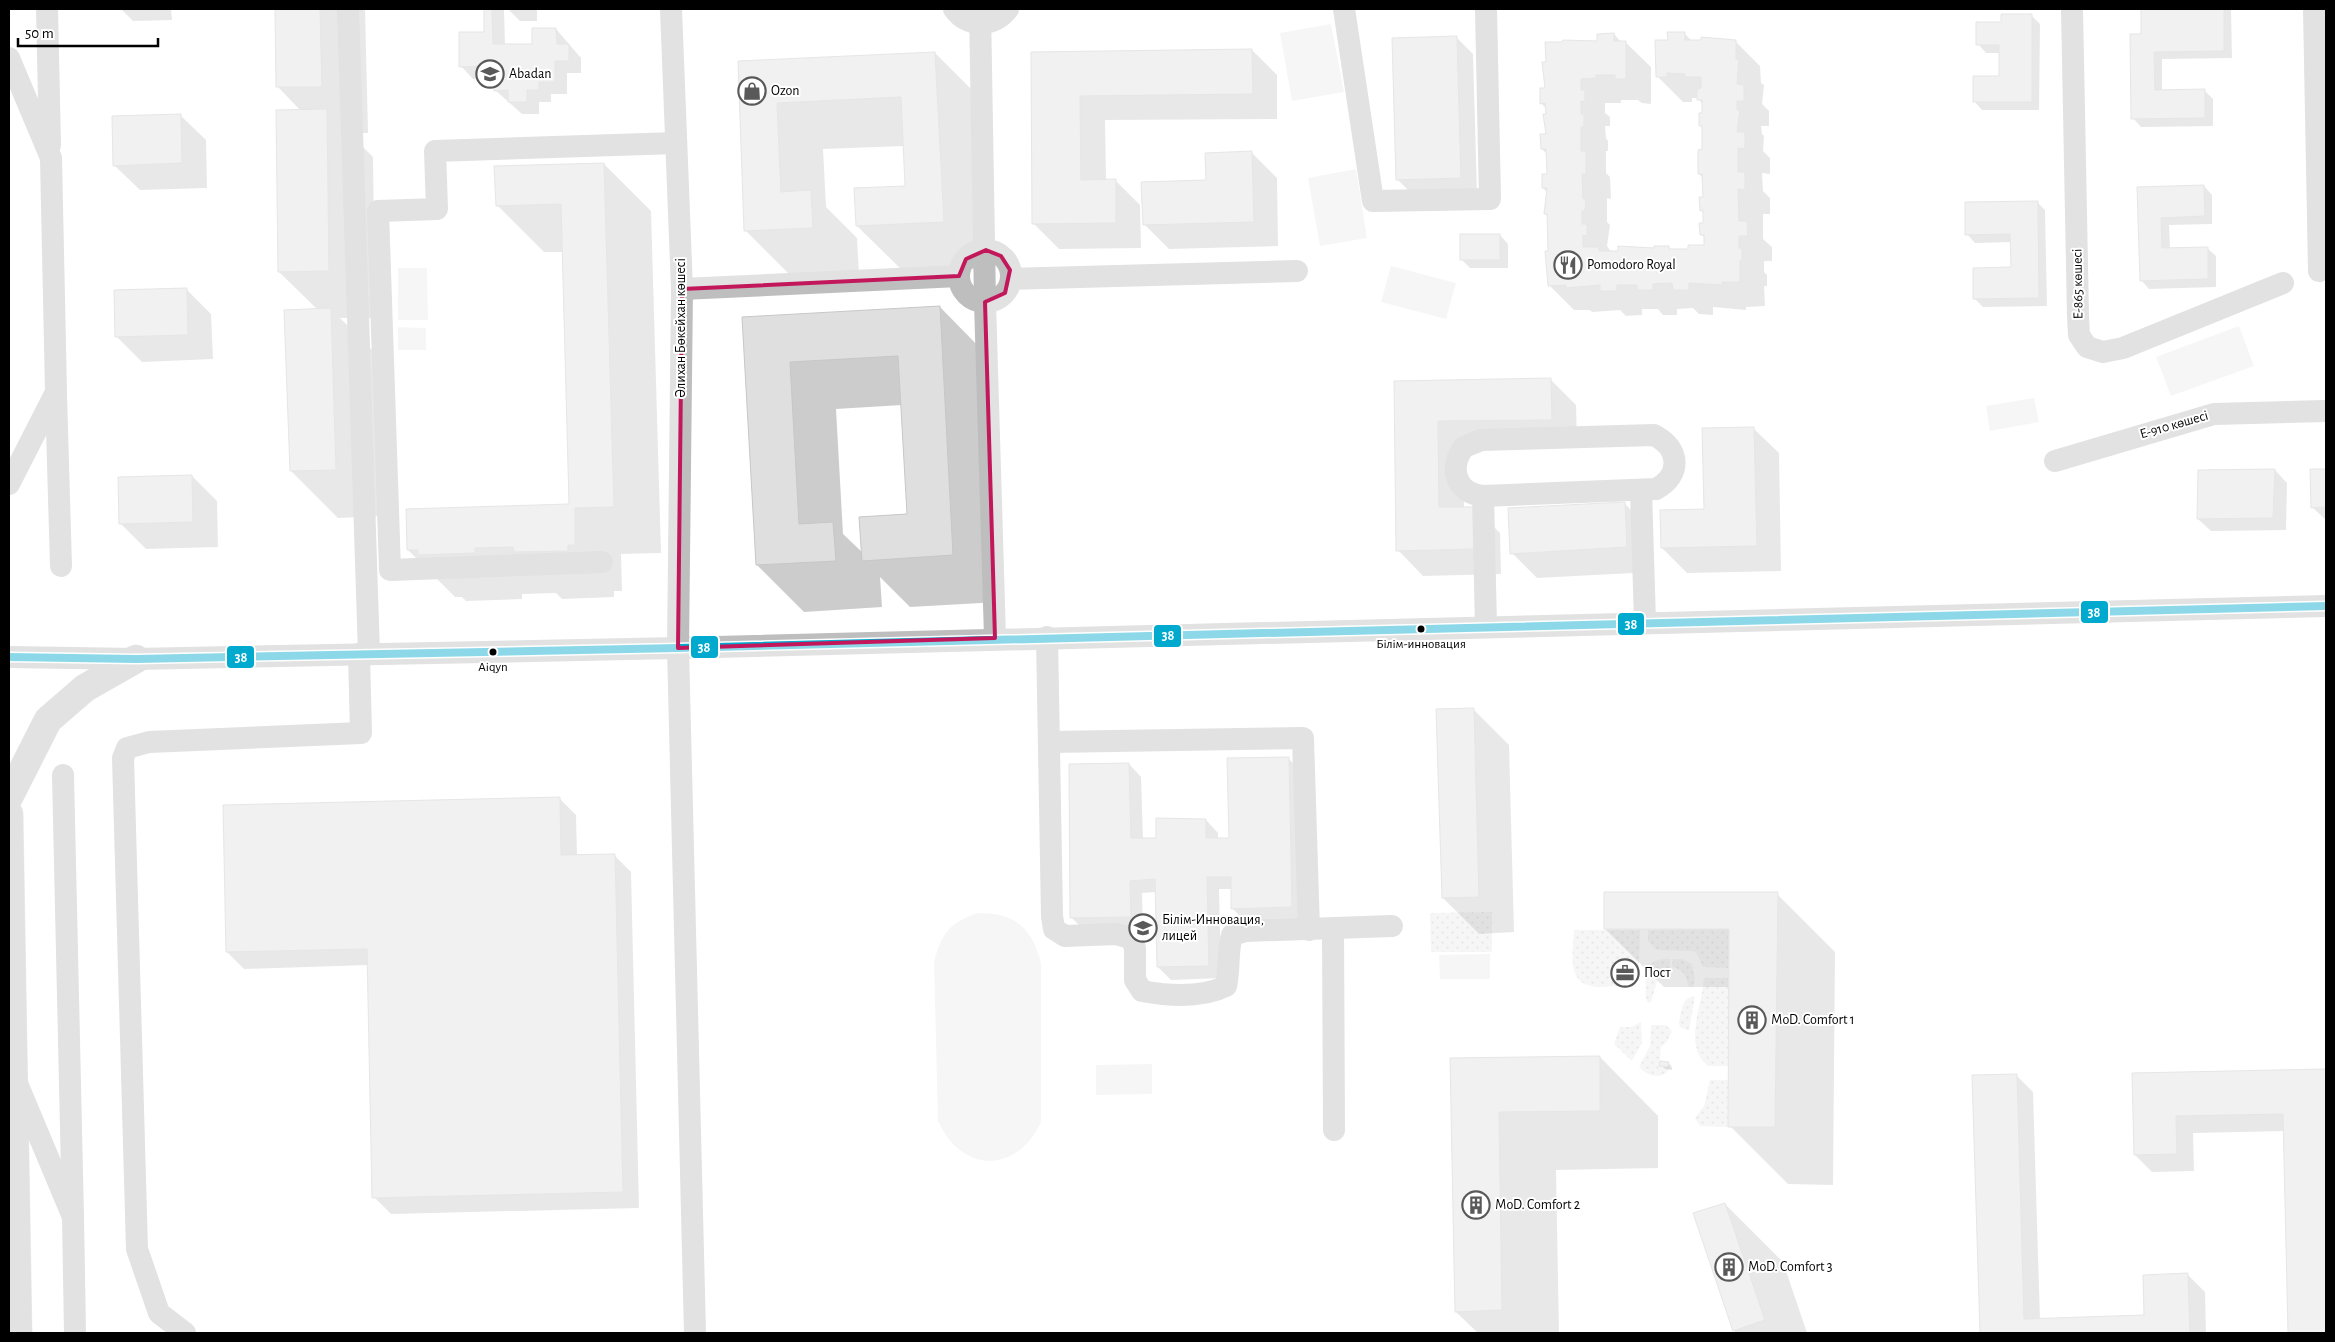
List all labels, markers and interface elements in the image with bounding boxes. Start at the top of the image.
scale bar [18,15,158,47]
text: 50 m [25,26,54,41]
school or university icon: Abadan [475,59,505,89]
place label: Abadan [509,67,552,81]
shop icon: Ozon [737,76,767,106]
place label: Ozon [771,84,799,98]
street label: Е-865 көшесі [2070,248,2086,320]
restaurant icon: Pomodoro Royal [1553,250,1583,280]
street label: Әлихан Бөкейхан көшесі [674,258,688,398]
place label: Pomodoro Royal [1587,258,1676,272]
street label: Е-910 көшесі [2138,409,2210,441]
line badge: 38 [2080,600,2109,624]
text: 38 [2088,606,2101,620]
line badge: 38 [1617,612,1645,636]
text: 38 [1625,618,1638,632]
line badge: 38 [1153,624,1182,648]
marker: Білім-инновация [1416,624,1426,634]
text: 38 [1162,629,1175,643]
line badge: 38 [690,635,719,659]
place label: Білім-инновация [1376,638,1466,651]
text: 38 [698,641,711,655]
line badge: 38 [226,645,255,669]
marker: Aiqyn [488,647,498,657]
text: 38 [235,651,248,665]
place label: Aiqyn [478,661,508,674]
school or university icon: Білім-Инновация, лицей [1128,913,1158,943]
place label: Білім-Инновация, лицей [1162,913,1264,943]
office icon: Пост [1610,958,1640,988]
place label: Пост [1644,966,1671,980]
building icon: МoD. Comfort 1 [1737,1005,1767,1035]
place label: МoD. Comfort 1 [1771,1013,1855,1027]
building icon: МoD. Comfort 2 [1461,1190,1491,1220]
place label: МoD. Comfort 2 [1495,1198,1580,1212]
building icon: МoD. Comfort 3 [1714,1252,1744,1282]
place label: МoD. Comfort 3 [1748,1260,1833,1274]

